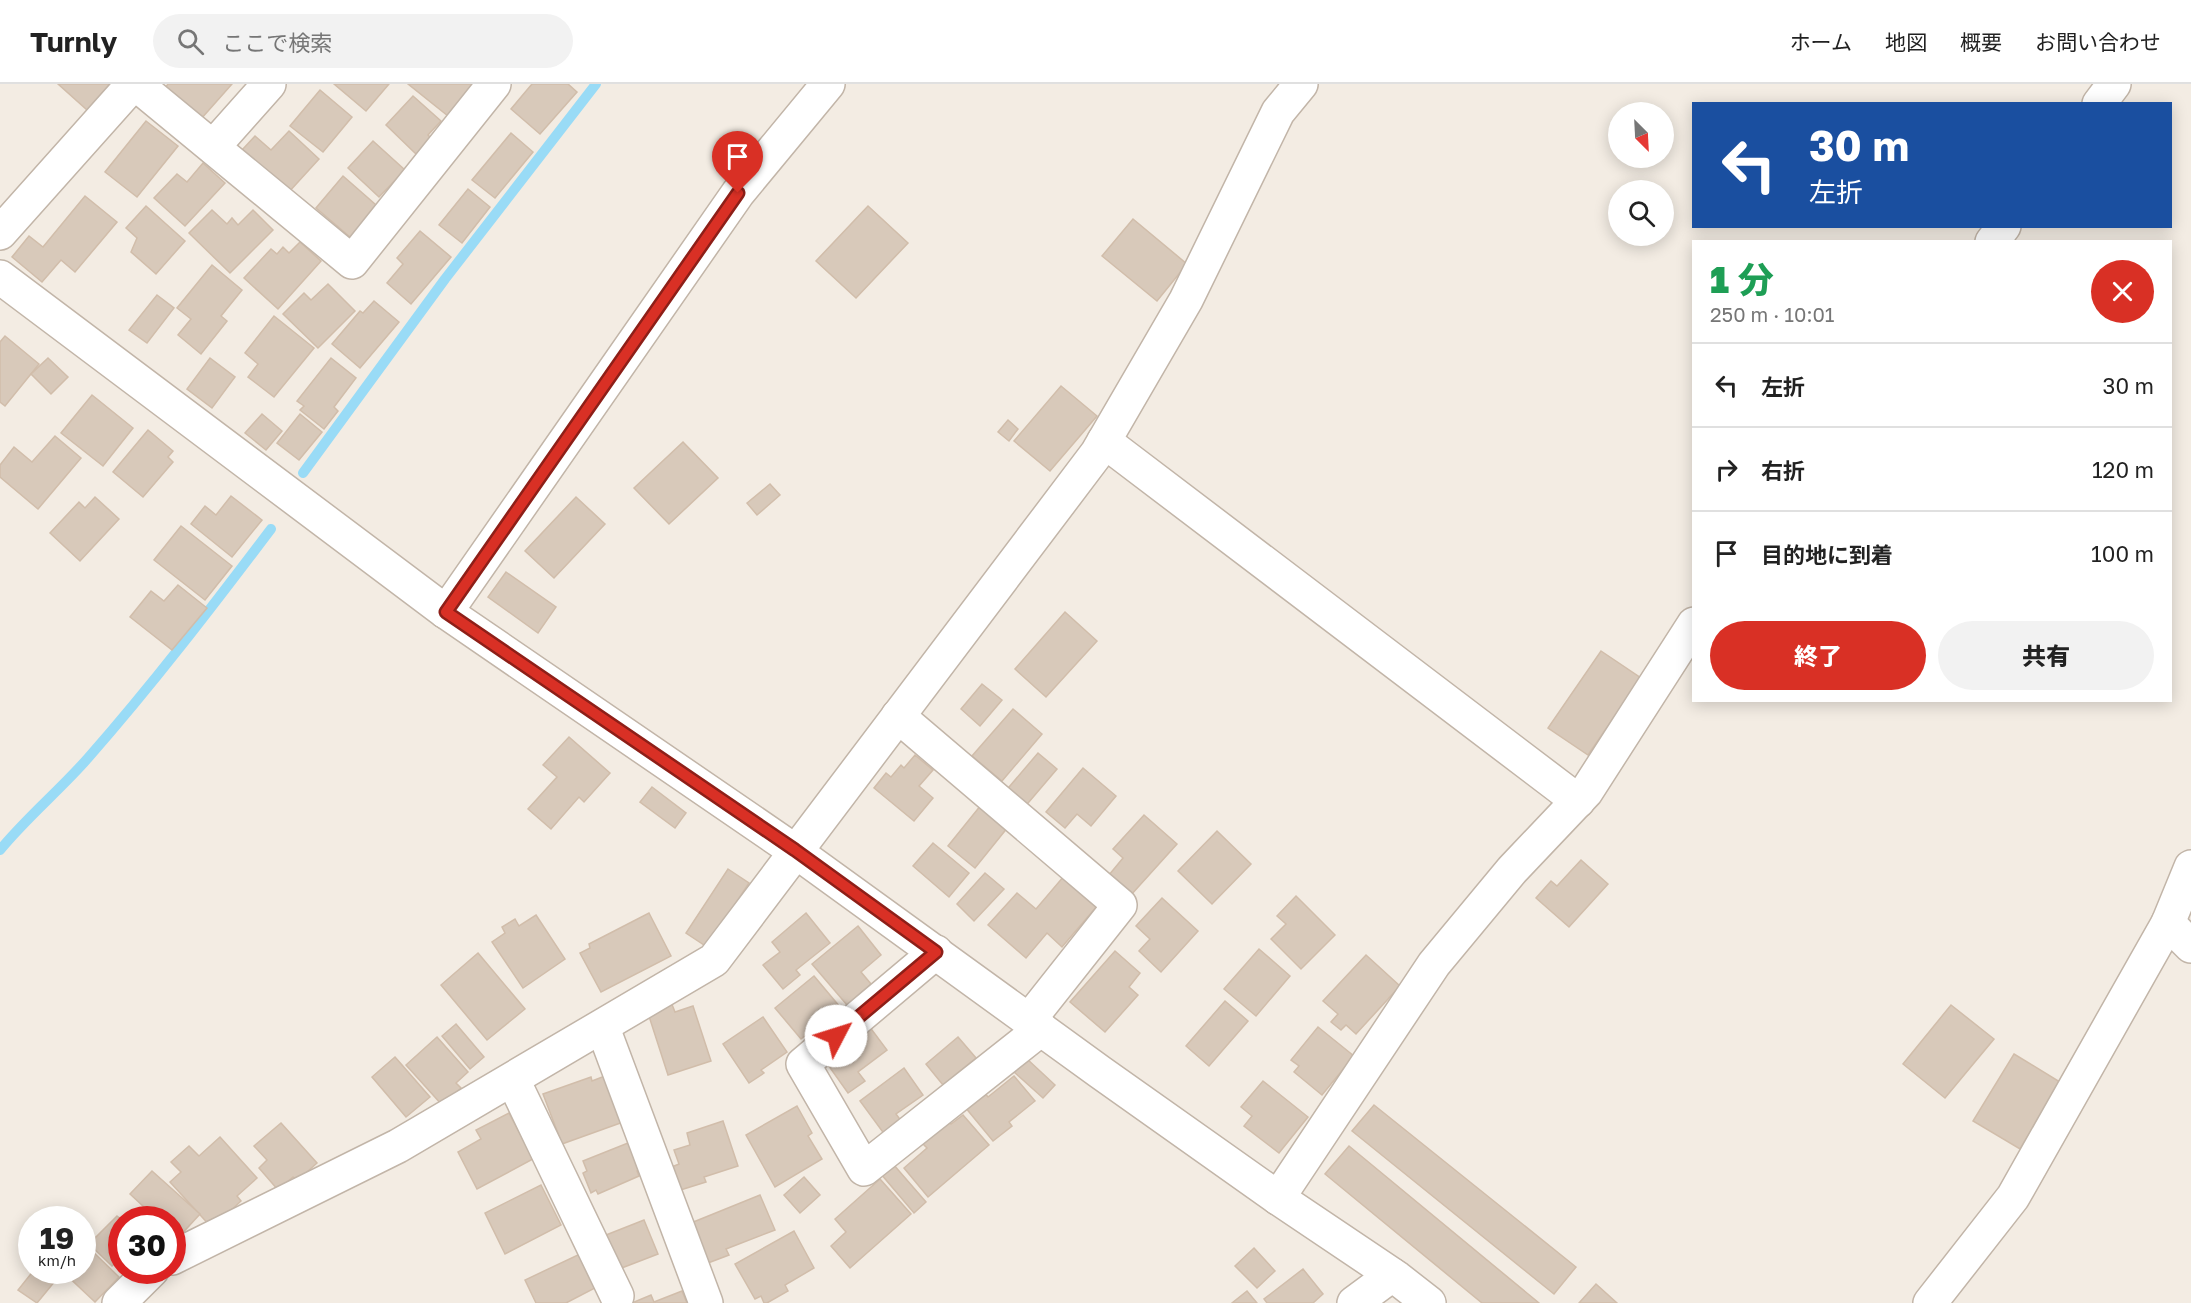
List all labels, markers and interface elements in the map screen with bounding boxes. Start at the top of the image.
search box [153,14,573,68]
text: Turnly [30,25,117,58]
icon: search [174,25,207,58]
text: ここで検索 [222,29,332,56]
text: ホーム [1790,29,1852,55]
text: 地図 [1885,29,1927,55]
text: 概要 [1960,29,2002,55]
text: お問い合わせ [2035,29,2161,55]
north arrow [1608,102,1674,168]
map controls [1608,102,1674,246]
text: 30 m [1809,120,1909,170]
icon: left [1710,126,1788,204]
pin [712,131,763,193]
icon: arrive [721,140,754,173]
text: 左折 [1809,176,1863,208]
button: search [1608,180,1674,246]
text: 1 分 [1710,258,1774,301]
button: close [2091,260,2154,323]
text: 250 m · 10:01 [1710,302,1835,326]
icon: left [1710,369,1743,402]
text: 30 m [2103,372,2154,399]
text: 左折 [1761,373,1805,400]
icon: right [1710,453,1743,486]
text: 120 m [2092,456,2154,483]
text: 右折 [1761,457,1805,484]
icon: arrive [1710,537,1743,570]
text: 100 m [2091,540,2154,567]
text: 目的地に到着 [1761,541,1893,568]
button: 終了 [1710,621,1926,690]
button: 共有 [1938,621,2154,690]
position arrow [804,1004,868,1068]
speed limit sign: 30 [108,1206,186,1284]
text: 19 [40,1220,74,1256]
text: km/h [38,1251,76,1269]

